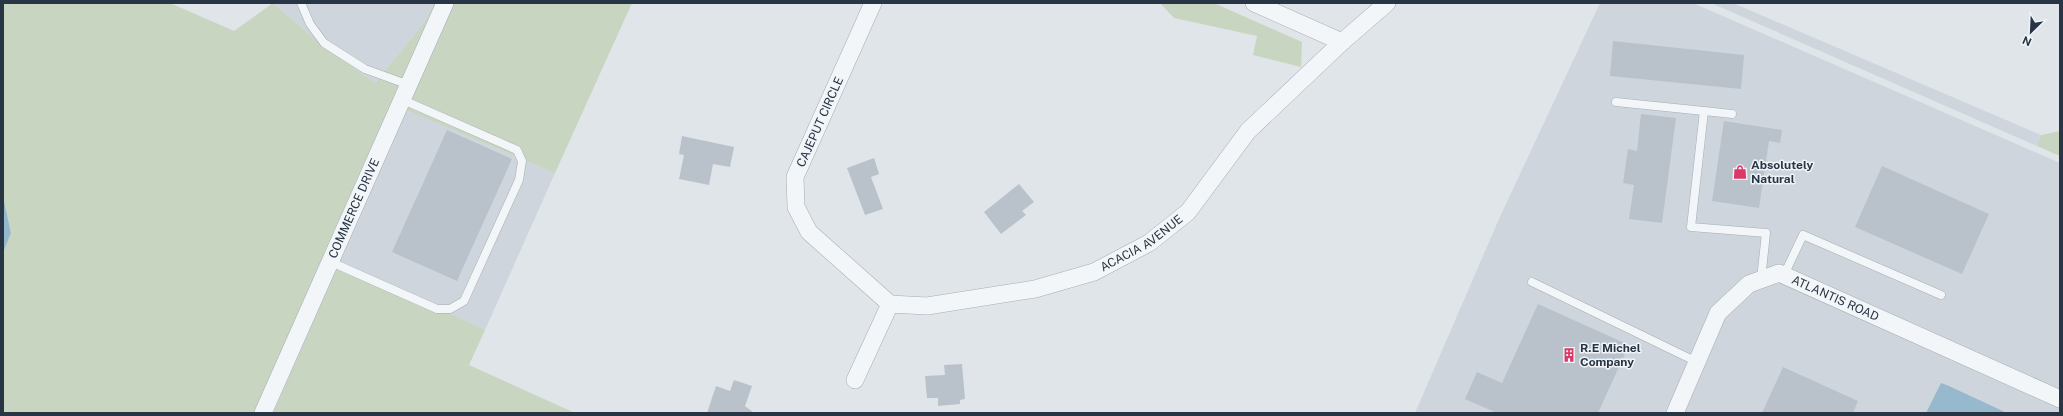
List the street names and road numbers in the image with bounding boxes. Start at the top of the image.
street label: CAJEPUT CIRCLE [794,75,846,169]
street label: COMMERCE DRIVE [326,156,382,260]
street label: ACACIA AVENUE [1098,212,1185,274]
street label: ATLANTIS ROAD [1790,273,1881,324]

